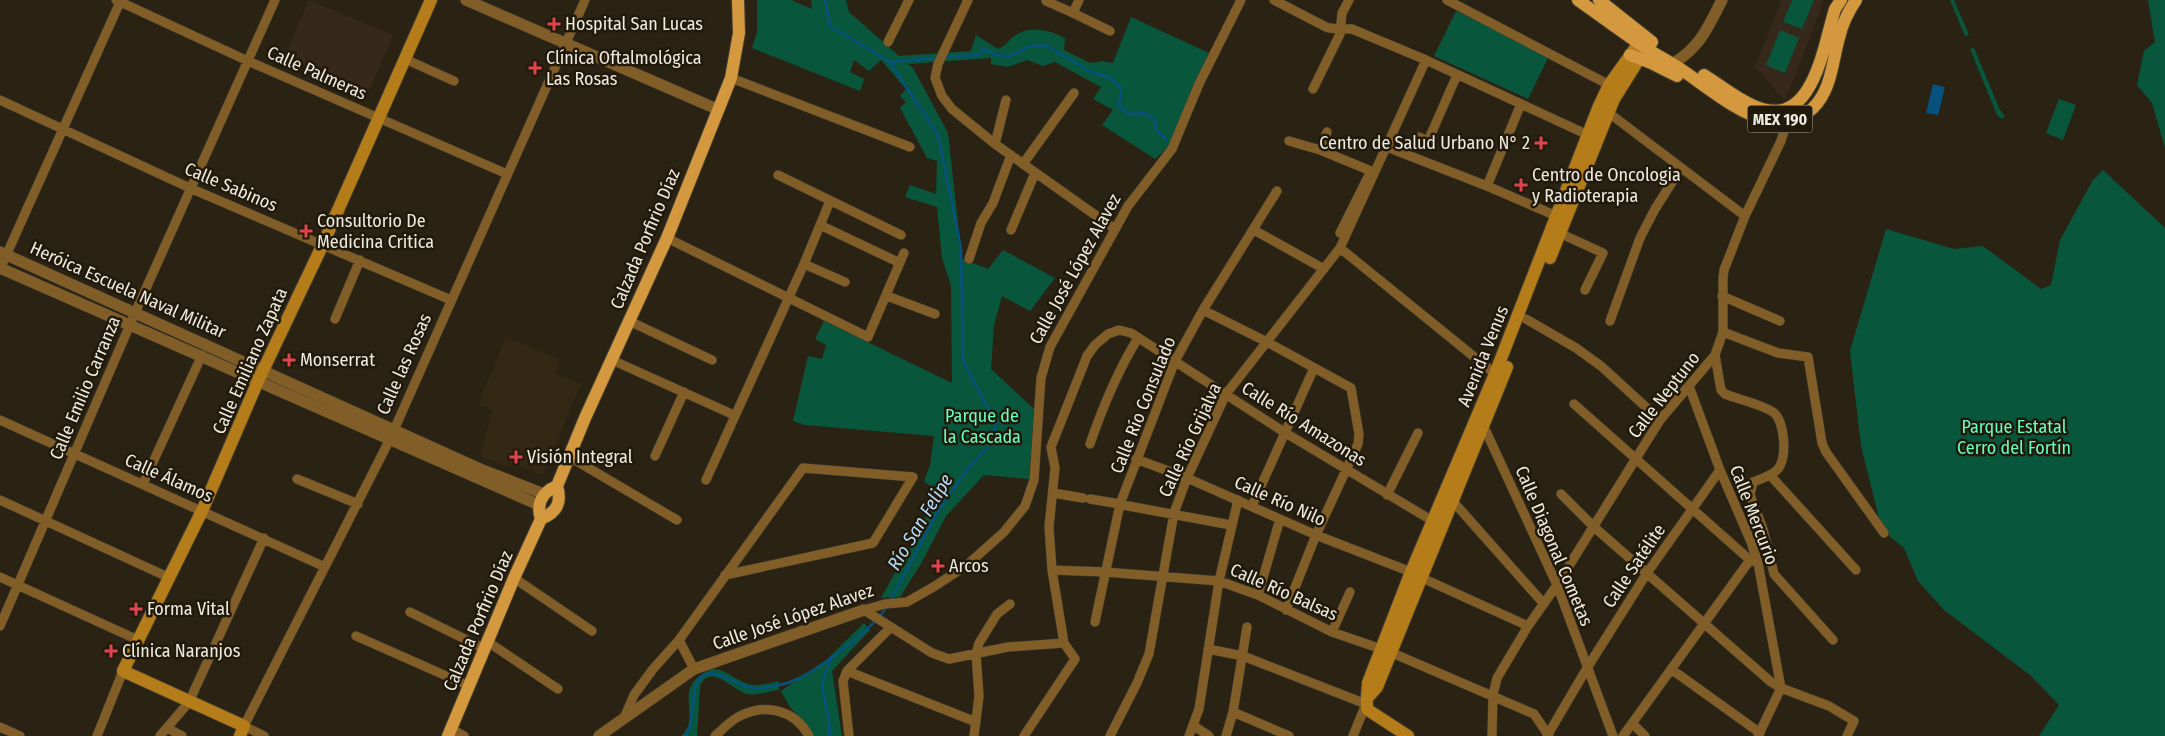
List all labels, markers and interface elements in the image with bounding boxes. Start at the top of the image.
place label: Hospital San Lucas [565,13,703,35]
marker: Hospital San Lucas [547,17,561,31]
street label: Calle Palmeras [264,41,371,105]
place label: Clínica Oftalmológica Las Rosas [546,47,702,90]
marker: Clínica Oftalmológica Las Rosas [528,61,542,75]
road number: MEX 190 [1748,106,1812,132]
place label: Centro de Salud Urbano N° 2 [1319,132,1530,154]
marker: Centro de Salud Urbano N° 2 [1534,136,1548,150]
street label: Calle Sabinos [181,158,281,217]
place label: Centro de Oncologia y Radioterapia [1532,164,1681,207]
street label: Calzada Porfirio Díaz [605,165,685,313]
marker: Centro de Oncologia y Radioterapia [1514,178,1528,192]
street label: Calle José López Alavez [1025,190,1125,348]
place label: Consultorio De Medicina Critica [317,210,434,253]
marker: Consultorio De Medicina Critica [299,224,313,238]
street label: Heróica Escuela Naval Militar [27,237,230,343]
street label: Calle Emiliano Zapata [208,284,292,438]
street label: Avenida Venus [1453,302,1513,410]
street label: Calle las Rosas [372,310,436,418]
street label: Calle Emilio Carranza [45,313,125,463]
street label: Calle Río Consulado [1106,333,1180,477]
street label: Calle Neptuno [1623,347,1705,443]
place label: Monserrat [300,349,375,371]
marker: Monserrat [282,353,296,367]
street label: Calle Río Amazonas [1238,377,1371,471]
street label: Calle Río Grijalva [1154,379,1226,501]
park label: Parque de la Cascada [943,405,1021,448]
park label: Parque Estatal Cerro del Fortín [1957,416,2071,459]
place label: Visión Integral [527,446,633,468]
street label: Calle Álamos [122,448,217,507]
marker: Visión Integral [509,450,523,464]
street label: Calle Mercurio [1725,462,1783,568]
street label: Calle Diagonal Cometas [1510,463,1598,630]
water label: Río San Felipe [882,470,958,574]
street label: Calle Río Nilo [1231,471,1329,531]
street label: Calle Satélite [1598,520,1670,612]
street label: Calzada Porfirio Díaz [438,547,518,695]
place label: Arcos [949,555,989,577]
street label: Calle Río Balsas [1227,558,1341,626]
marker: Arcos [931,559,945,573]
street label: Calle José López Alavez [710,579,876,655]
place label: Forma Vital [147,598,230,620]
marker: Forma Vital [129,602,143,616]
place label: Clínica Naranjos [122,640,241,662]
marker: Clínica Naranjos [104,644,118,658]

